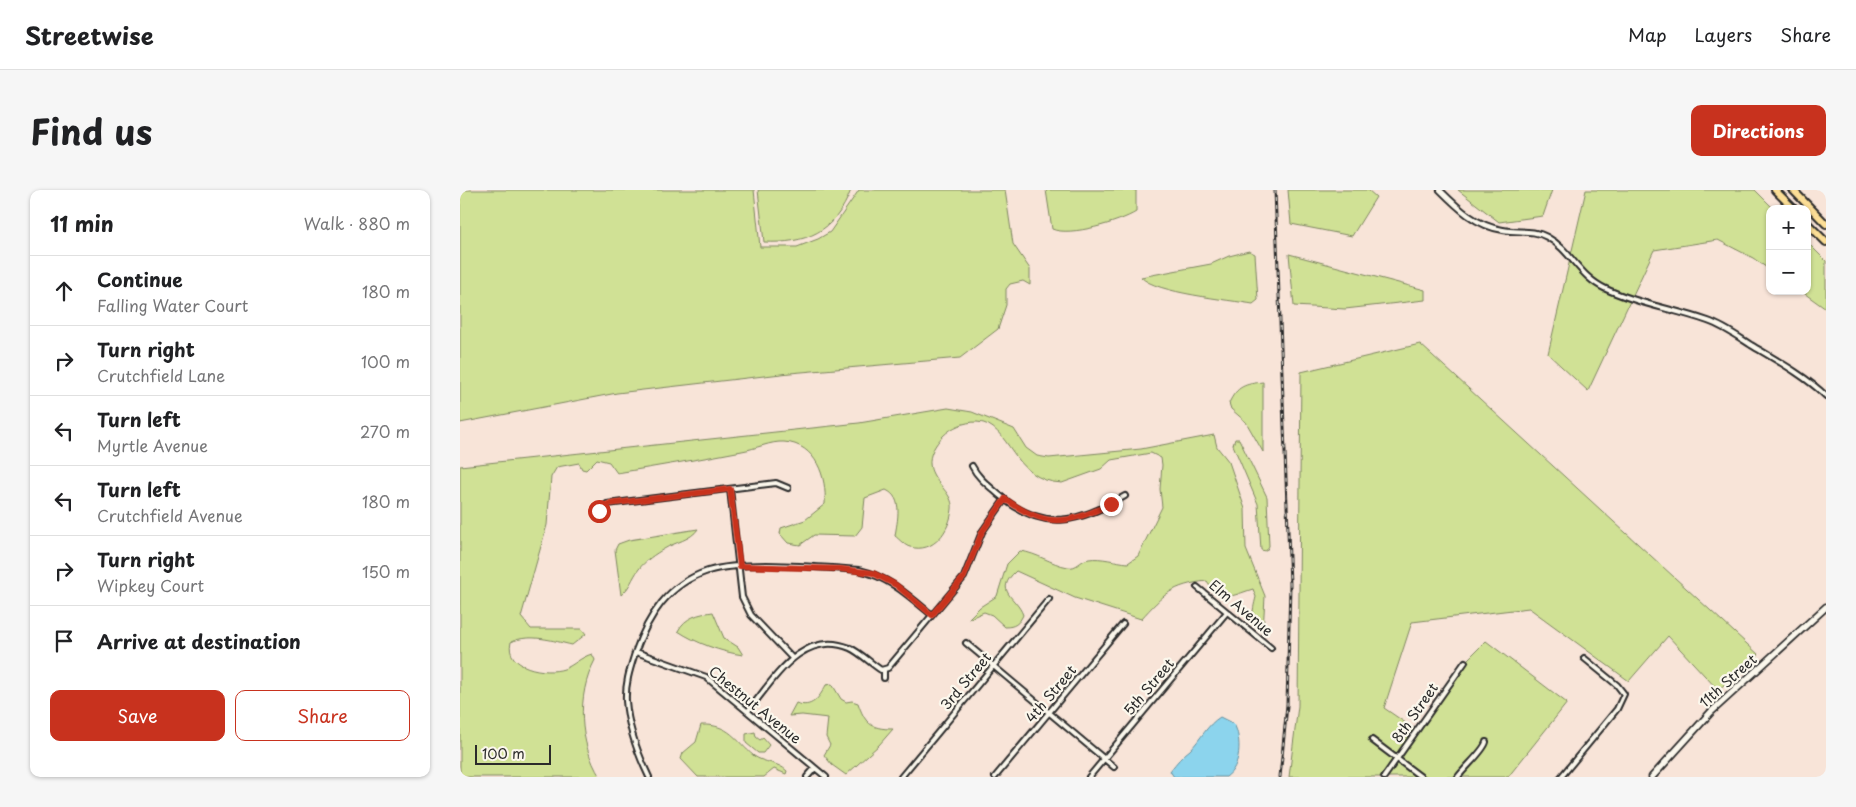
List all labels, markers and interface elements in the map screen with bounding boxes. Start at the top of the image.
text: Streetwise [25,17,154,53]
text: Map [1628,21,1667,48]
text: Layers [1695,21,1752,48]
text: Share [1780,21,1831,48]
text: Find us [30,104,152,157]
button: Directions [1691,105,1826,156]
map controls [1766,205,1811,295]
button: + [1766,205,1811,250]
text: 11 min [50,207,114,239]
text: Walk · 880 m [304,211,410,235]
button: − [1766,250,1811,295]
text: Continue [97,265,183,293]
icon: ahead [50,277,78,305]
text: 180 m [362,279,410,303]
text: Falling Water Court [97,293,248,317]
text: Turn right [97,335,195,363]
icon: right [50,347,78,375]
text: 100 m [361,349,410,373]
text: Crutchfield Lane [97,363,225,387]
text: Turn left [97,405,181,433]
icon: left [50,417,78,445]
text: 270 m [360,419,410,443]
text: Myrtle Avenue [97,433,208,457]
text: Turn left [97,475,181,503]
icon: left [50,487,78,515]
text: 180 m [362,489,410,513]
route end [1100,493,1123,516]
route start [588,500,611,523]
text: Crutchfield Avenue [97,503,243,527]
text: Turn right [97,545,195,573]
icon: right [50,557,78,585]
text: 150 m [362,559,410,583]
text: Wipkey Court [97,573,204,597]
street label: Elm Avenue [1205,575,1278,641]
icon: arrive [50,627,78,655]
text: Arrive at destination [97,627,301,655]
street label: 3rd Street [935,647,996,714]
street label: 11th Street [1694,649,1761,712]
street label: 5th Street [1118,653,1179,720]
street label: 4th Street [1020,660,1081,727]
street label: Chestnut Avenue [705,661,806,749]
street label: 8th Street [1386,678,1443,747]
button: Save [50,690,225,741]
button: Share [235,690,410,741]
scale bar [475,742,551,765]
text: 100 m [482,743,525,764]

